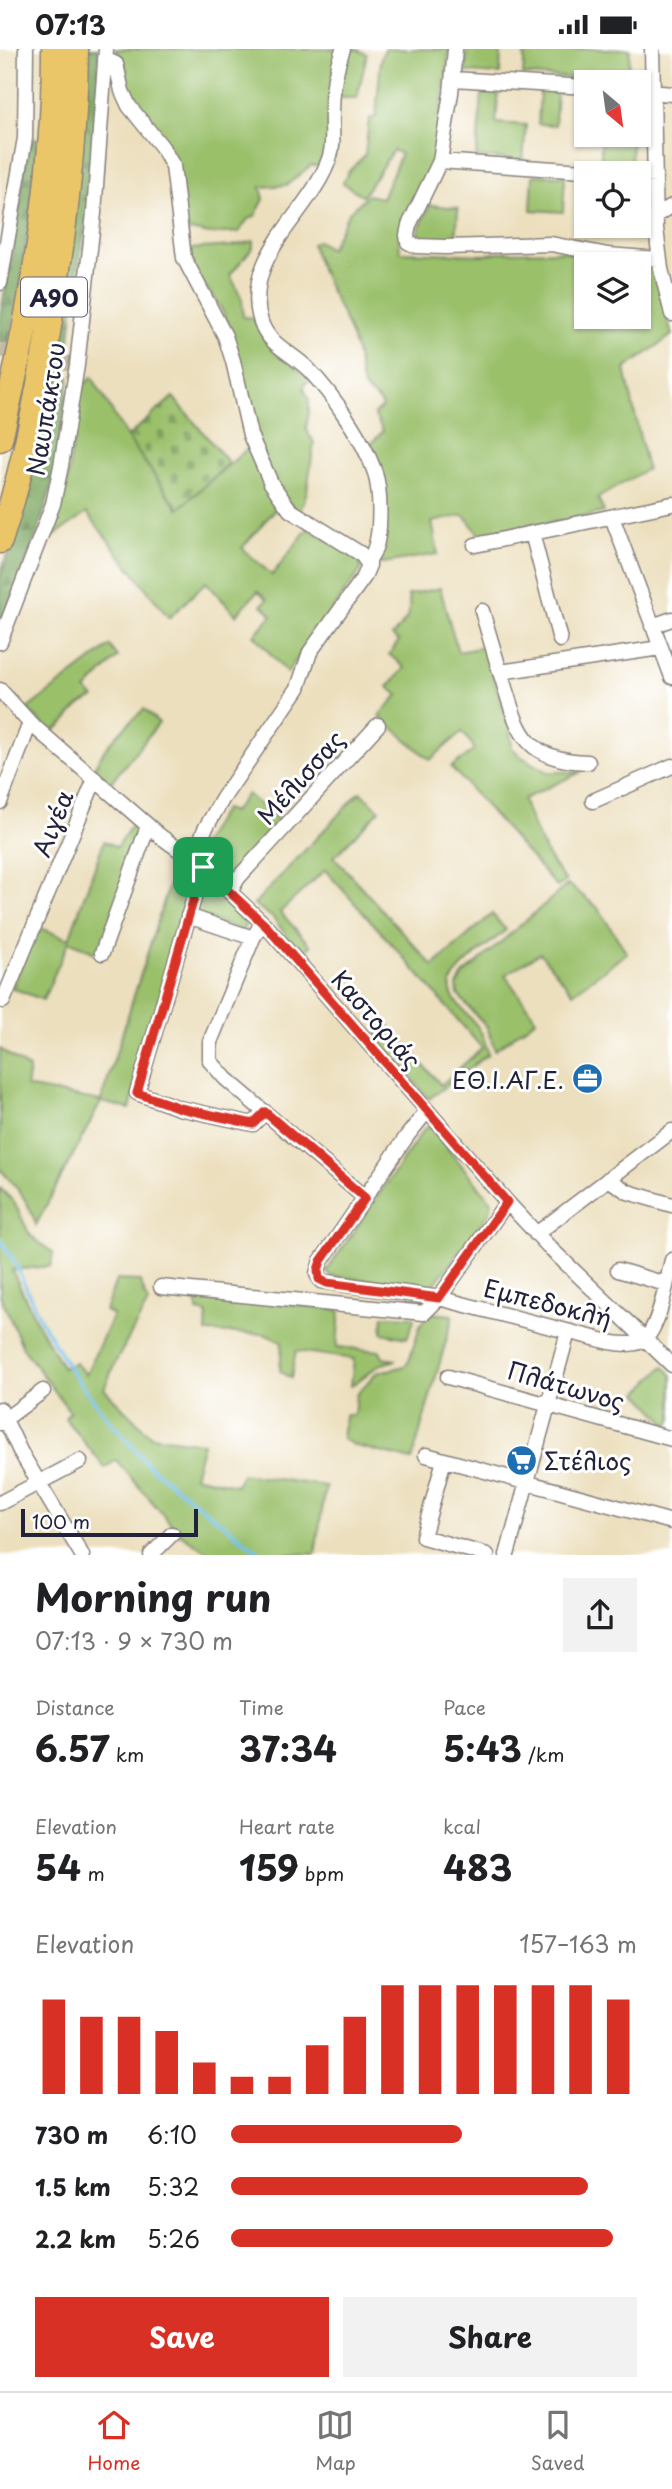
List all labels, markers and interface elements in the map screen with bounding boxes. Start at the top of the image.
text: 07:13 [35,5,106,44]
north arrow [574,70,651,147]
map controls [574,70,651,329]
button: locate [574,161,651,238]
button: layers [574,252,651,329]
road number: Α90 [21,278,87,317]
street label: Ναυπάκτου [17,340,73,478]
street label: Μέλισσας [248,722,352,832]
street label: Αιγέα [22,784,82,862]
pin [173,837,233,897]
icon: arrive [184,848,222,886]
street label: Καστοριάς [324,962,430,1076]
place label: ΕΘ.Ι.ΑΓ.Ε. [452,1061,564,1097]
office icon: ΕΘ.Ι.ΑΓ.Ε. [570,1062,604,1096]
street label: Εμπεδοκλή [480,1269,616,1335]
street label: Πλάτωνος [503,1351,629,1419]
place label: Στέλιος [544,1442,631,1478]
supermarket icon: Στέλιος [504,1443,538,1477]
scale bar [21,1505,198,1537]
text: 100 m [32,1507,90,1535]
text: Morning run [35,1568,271,1625]
button: share [563,1578,637,1652]
text: 07:13 · 9 × 730 m [35,1623,233,1658]
text: Distance [35,1693,115,1721]
text: Time [239,1693,284,1721]
text: Pace [443,1693,486,1721]
text: 6.57 [35,1721,110,1774]
text: 37:34 [239,1721,337,1774]
text: 5:43 [443,1721,522,1774]
text: km [110,1740,144,1768]
text: /km [522,1740,564,1768]
text: Elevation [35,1812,117,1840]
text: Heart rate [239,1812,335,1840]
text: kcal [443,1812,481,1840]
text: 54 [35,1840,81,1893]
text: 159 [239,1840,299,1893]
text: 483 [443,1840,512,1893]
text: m [81,1859,105,1887]
text: bpm [299,1859,344,1887]
text: Elevation [35,1926,134,1961]
text: 157–163 m [519,1926,637,1961]
text: 730 m [35,2117,108,2152]
text: 6:10 [147,2117,197,2152]
text: 1.5 km [35,2169,111,2204]
text: 5:32 [147,2169,199,2204]
text: 2.2 km [35,2221,116,2256]
text: 5:26 [147,2221,200,2256]
button: Save [35,2297,329,2377]
button: Share [343,2297,637,2377]
tab: Home [87,2406,140,2476]
tab: Map [315,2406,356,2476]
tab: Saved [531,2406,585,2476]

